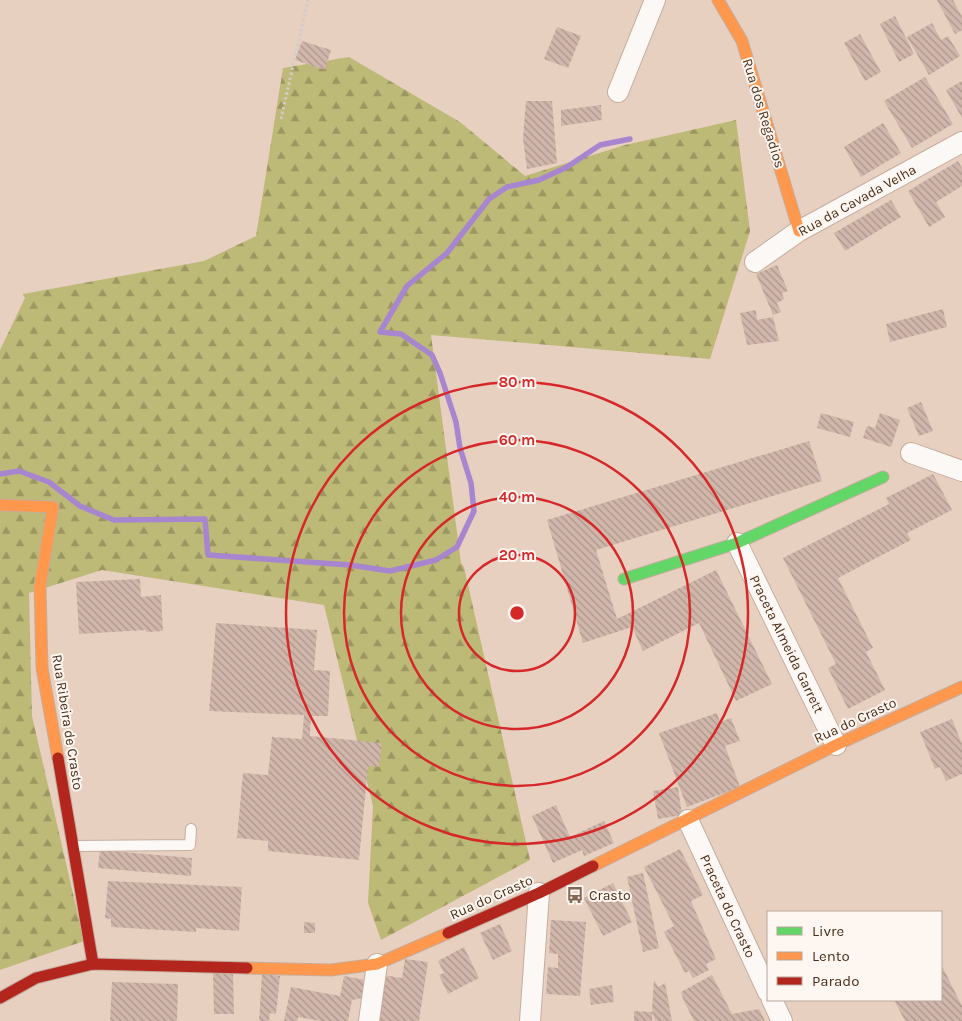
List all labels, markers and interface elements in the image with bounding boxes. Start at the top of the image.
street label: Rua dos Regadios [739,56,788,170]
street label: Rua da Cavada Velha [795,161,919,240]
text: 80 m [498,373,536,391]
text: 60 m [499,431,535,449]
text: 40 m [499,488,535,506]
text: 20 m [499,546,535,564]
street label: Praceta Almeida Garrett [746,572,827,716]
centre of rings [508,604,526,622]
street label: Rua Ribeira de Crasto [48,653,87,791]
street label: Rua do Crasto [811,694,899,747]
street label: Praceta do Crasto [696,852,759,961]
street label: Rua do Crasto [447,872,535,923]
bus stop icon: Crasto [565,885,585,905]
place label: Crasto [589,887,631,904]
legend [767,911,942,1001]
text: Livre [812,922,844,940]
text: Lento [812,947,850,965]
text: Parado [812,972,859,990]

